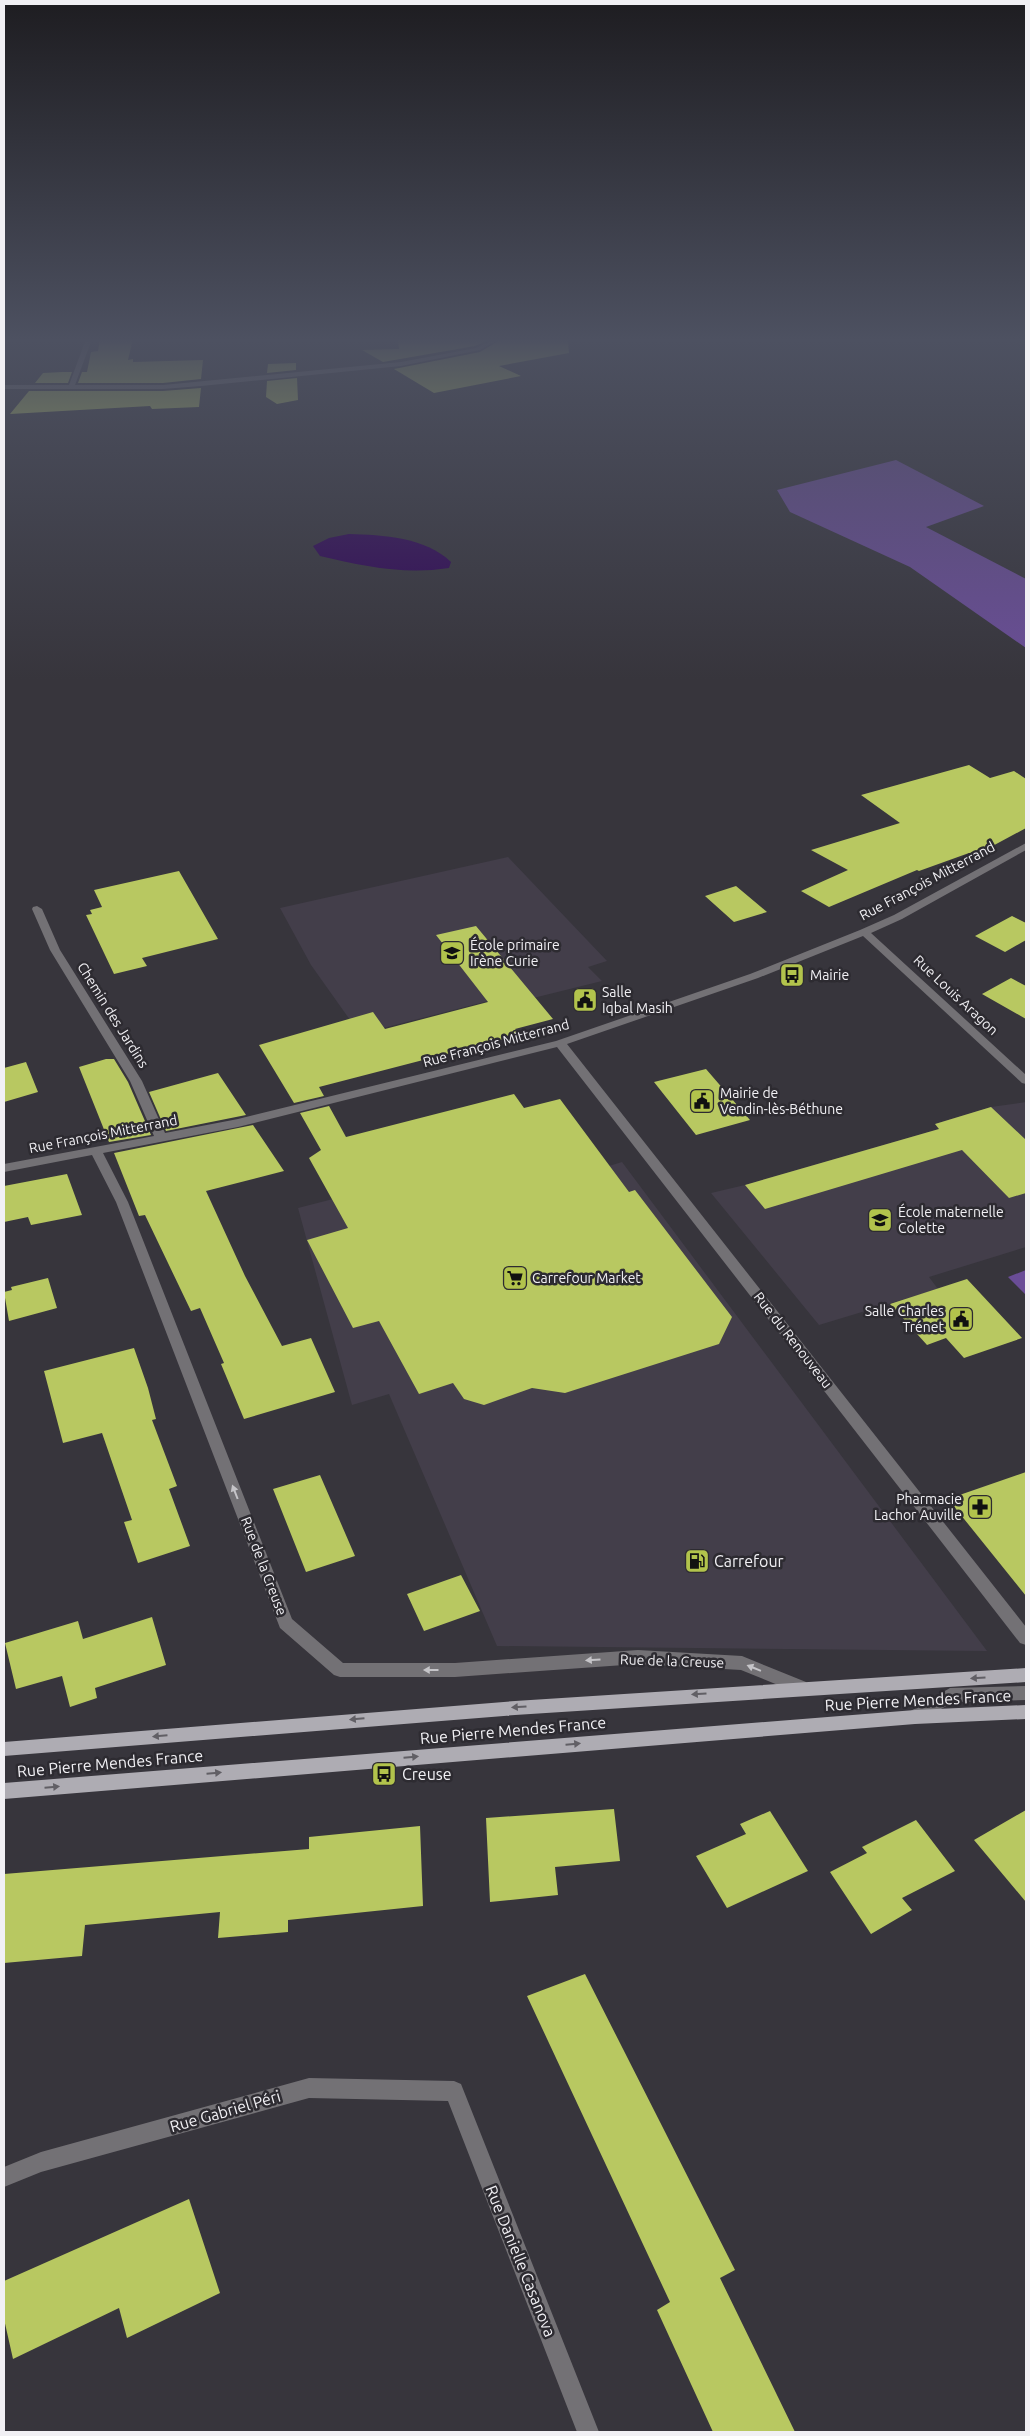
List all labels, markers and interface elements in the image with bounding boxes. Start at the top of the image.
street label: Rue François Mitterrand [857,839,997,923]
place label: École primaire Irène Curie [470,936,560,969]
school or university icon: École primaire Irène Curie [439,940,465,966]
street label: Rue Louis Aragon [911,952,1001,1038]
street label: Chemin des Jardins [74,959,152,1071]
bus stop icon: Mairie [779,962,805,988]
place label: Mairie [810,967,849,983]
place label: Salle Iqbal Masih [602,984,673,1016]
public building icon: Salle Iqbal Masih [572,987,598,1013]
street label: Rue François Mitterrand [421,1016,571,1070]
place label: Mairie de Vendin-lès-Béthune [720,1085,843,1117]
public building icon: Mairie de Vendin-lès-Béthune [689,1088,715,1114]
street label: Rue François Mitterrand [27,1112,179,1156]
place label: École maternelle Colette [898,1203,1004,1236]
school or university icon: École maternelle Colette [867,1207,893,1233]
supermarket icon: Carrefour Market [502,1265,528,1291]
place label: Carrefour Market [532,1270,641,1286]
street label: Rue du Renouveau [751,1289,835,1391]
place label: Salle Charles Trénet [865,1303,944,1335]
public building icon: Salle Charles Trénet [948,1306,974,1332]
one-way arrow [231,1485,238,1500]
place label: Pharmacie Lachor Auville [874,1491,962,1523]
pharmacy icon: Pharmacie Lachor Auville [967,1494,993,1520]
street label: Rue de la Creuse [238,1514,290,1618]
fuel station icon: Carrefour [684,1548,710,1574]
place label: Carrefour [714,1552,784,1570]
street label: Rue de la Creuse [620,1651,724,1671]
one-way arrow [585,1657,601,1665]
one-way arrow [747,1664,761,1672]
one-way arrow [423,1666,439,1674]
one-way arrow [969,1674,985,1682]
street label: Rue Pierre Mendes France [824,1686,1012,1714]
one-way arrow [690,1690,706,1698]
one-way arrow [511,1703,527,1711]
street label: Rue Pierre Mendes France [419,1713,607,1747]
one-way arrow [349,1716,365,1724]
one-way arrow [152,1732,168,1740]
one-way arrow [565,1740,581,1748]
street label: Rue Pierre Mendes France [16,1746,204,1780]
one-way arrow [403,1753,419,1761]
bus stop icon: Creuse [371,1761,397,1787]
place label: Creuse [402,1765,452,1783]
one-way arrow [207,1769,223,1777]
one-way arrow [45,1782,61,1790]
street label: Rue Gabriel Péri [168,2087,282,2135]
street label: Rue Danielle Casanova [482,2183,560,2339]

